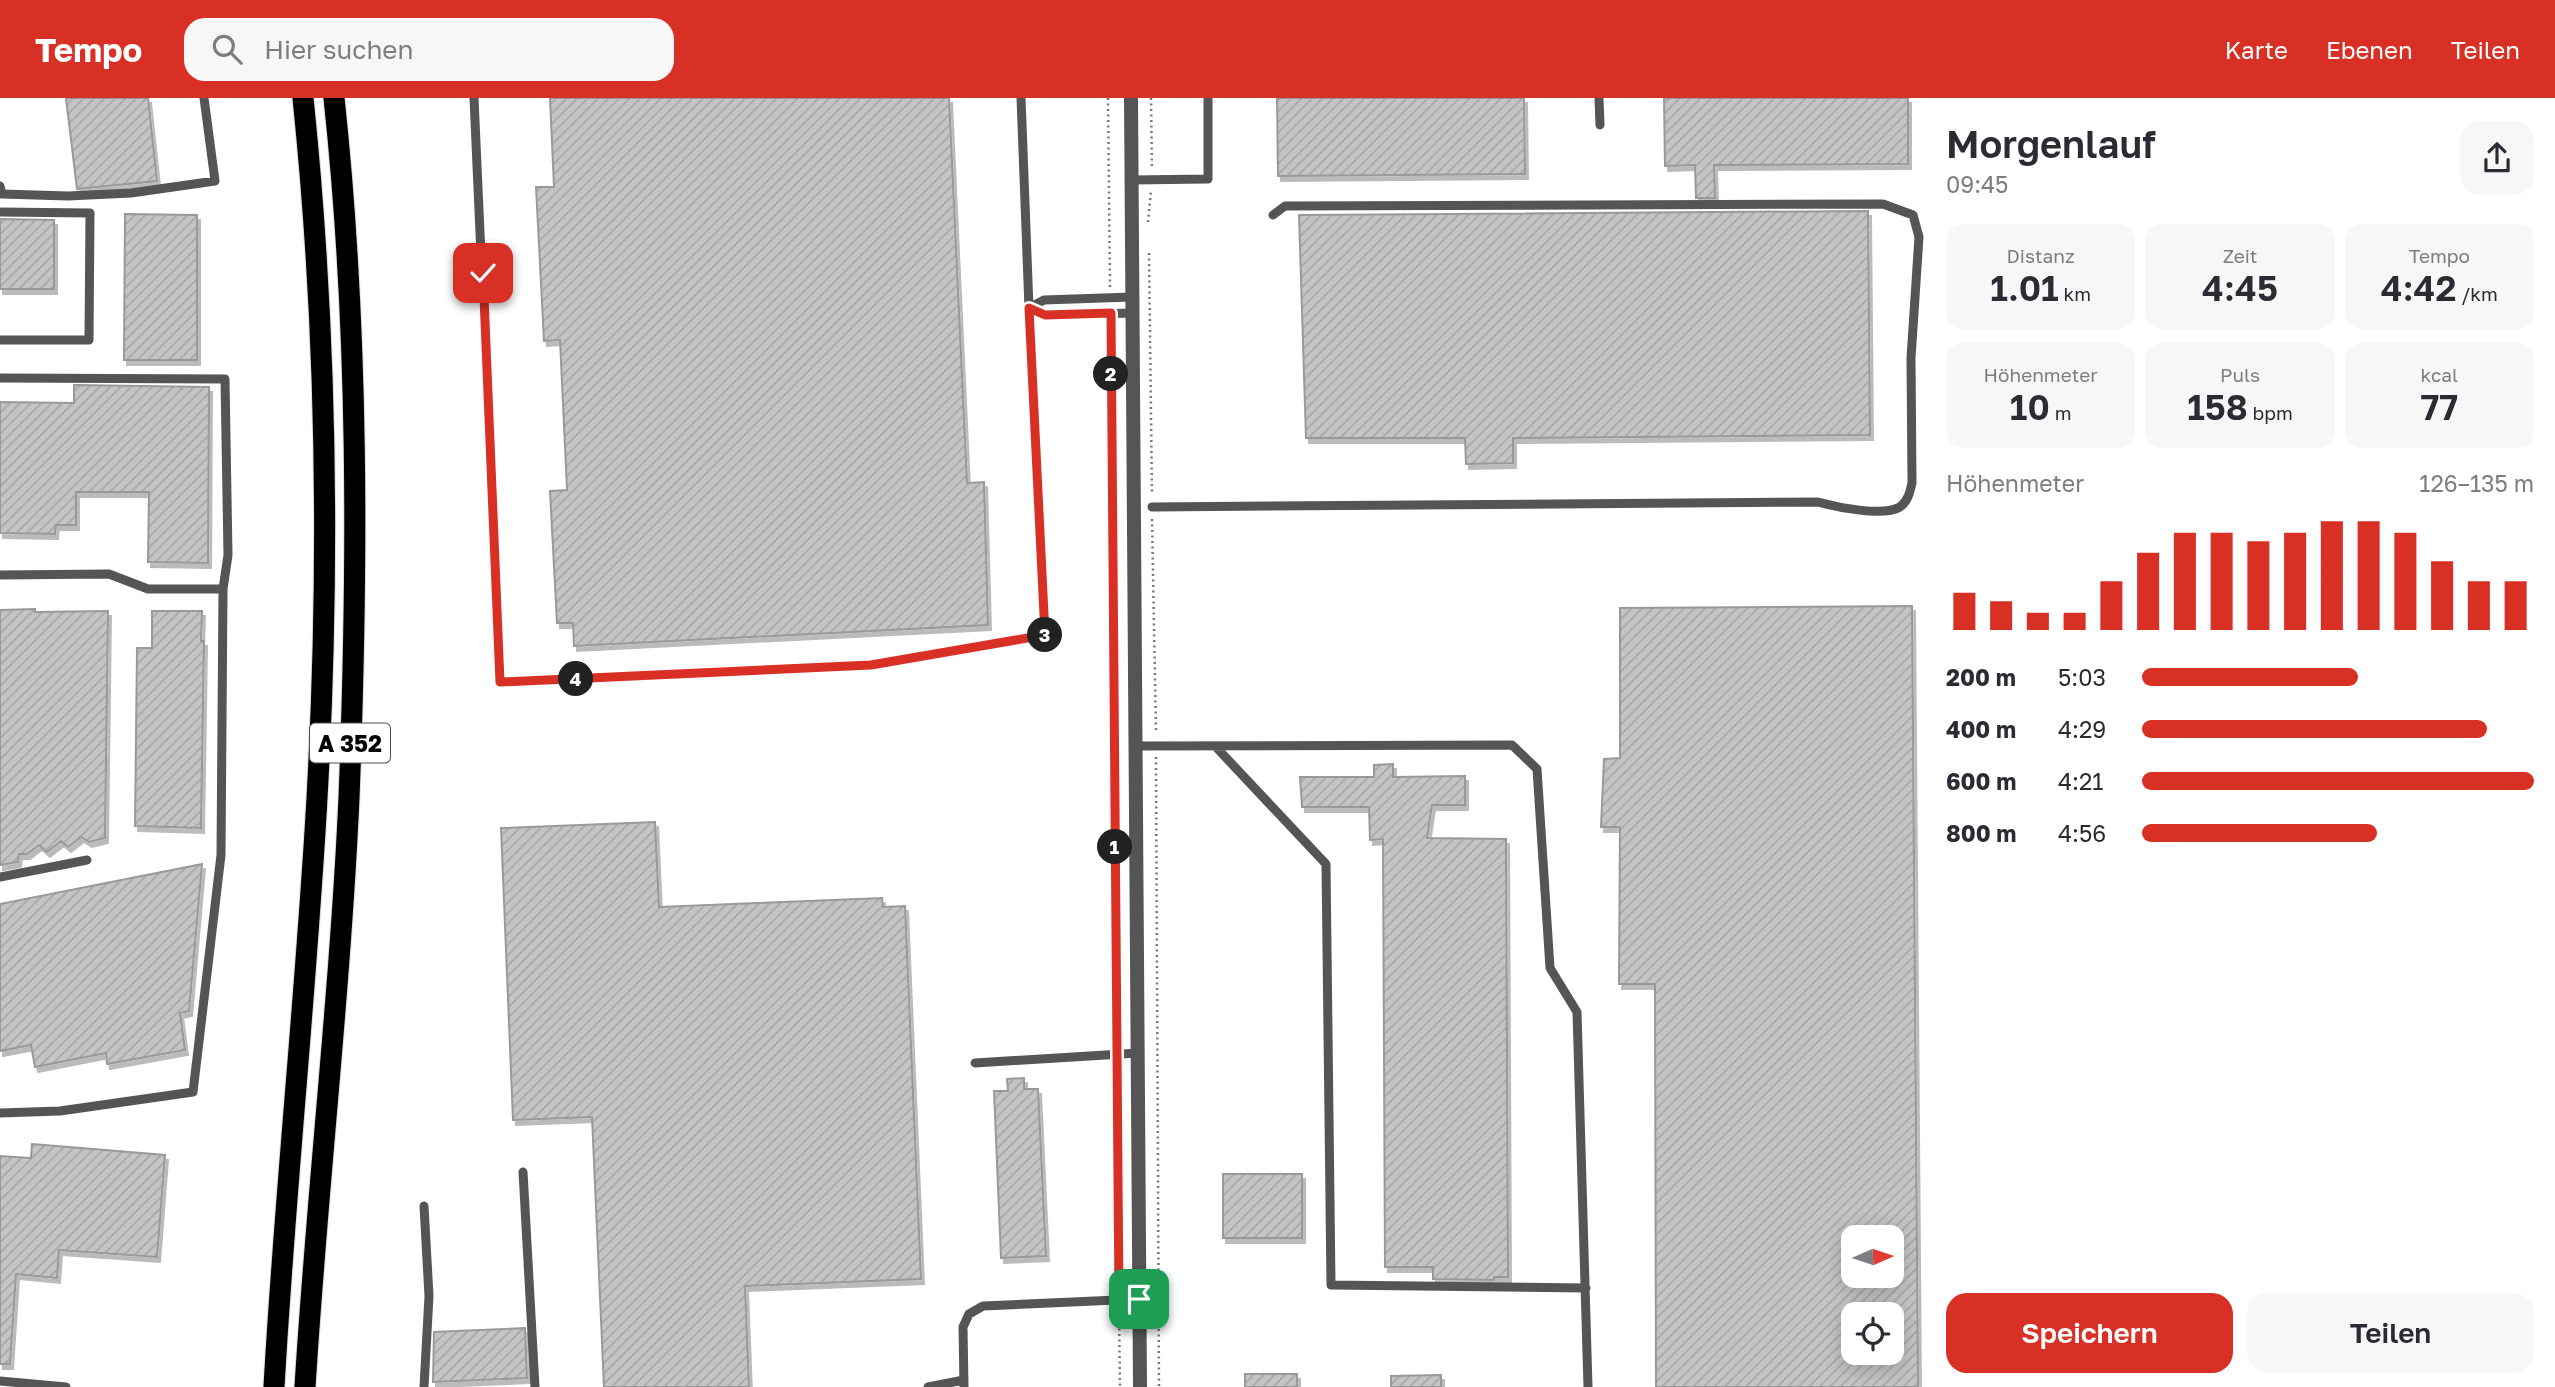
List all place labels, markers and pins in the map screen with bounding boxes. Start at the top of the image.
pin [453,243,513,303]
pin: 2 [1094,356,1128,392]
pin: 3 [1028,618,1062,652]
pin: 4 [558,662,594,696]
pin: 1 [1098,830,1132,864]
pin [1109,1269,1169,1329]

